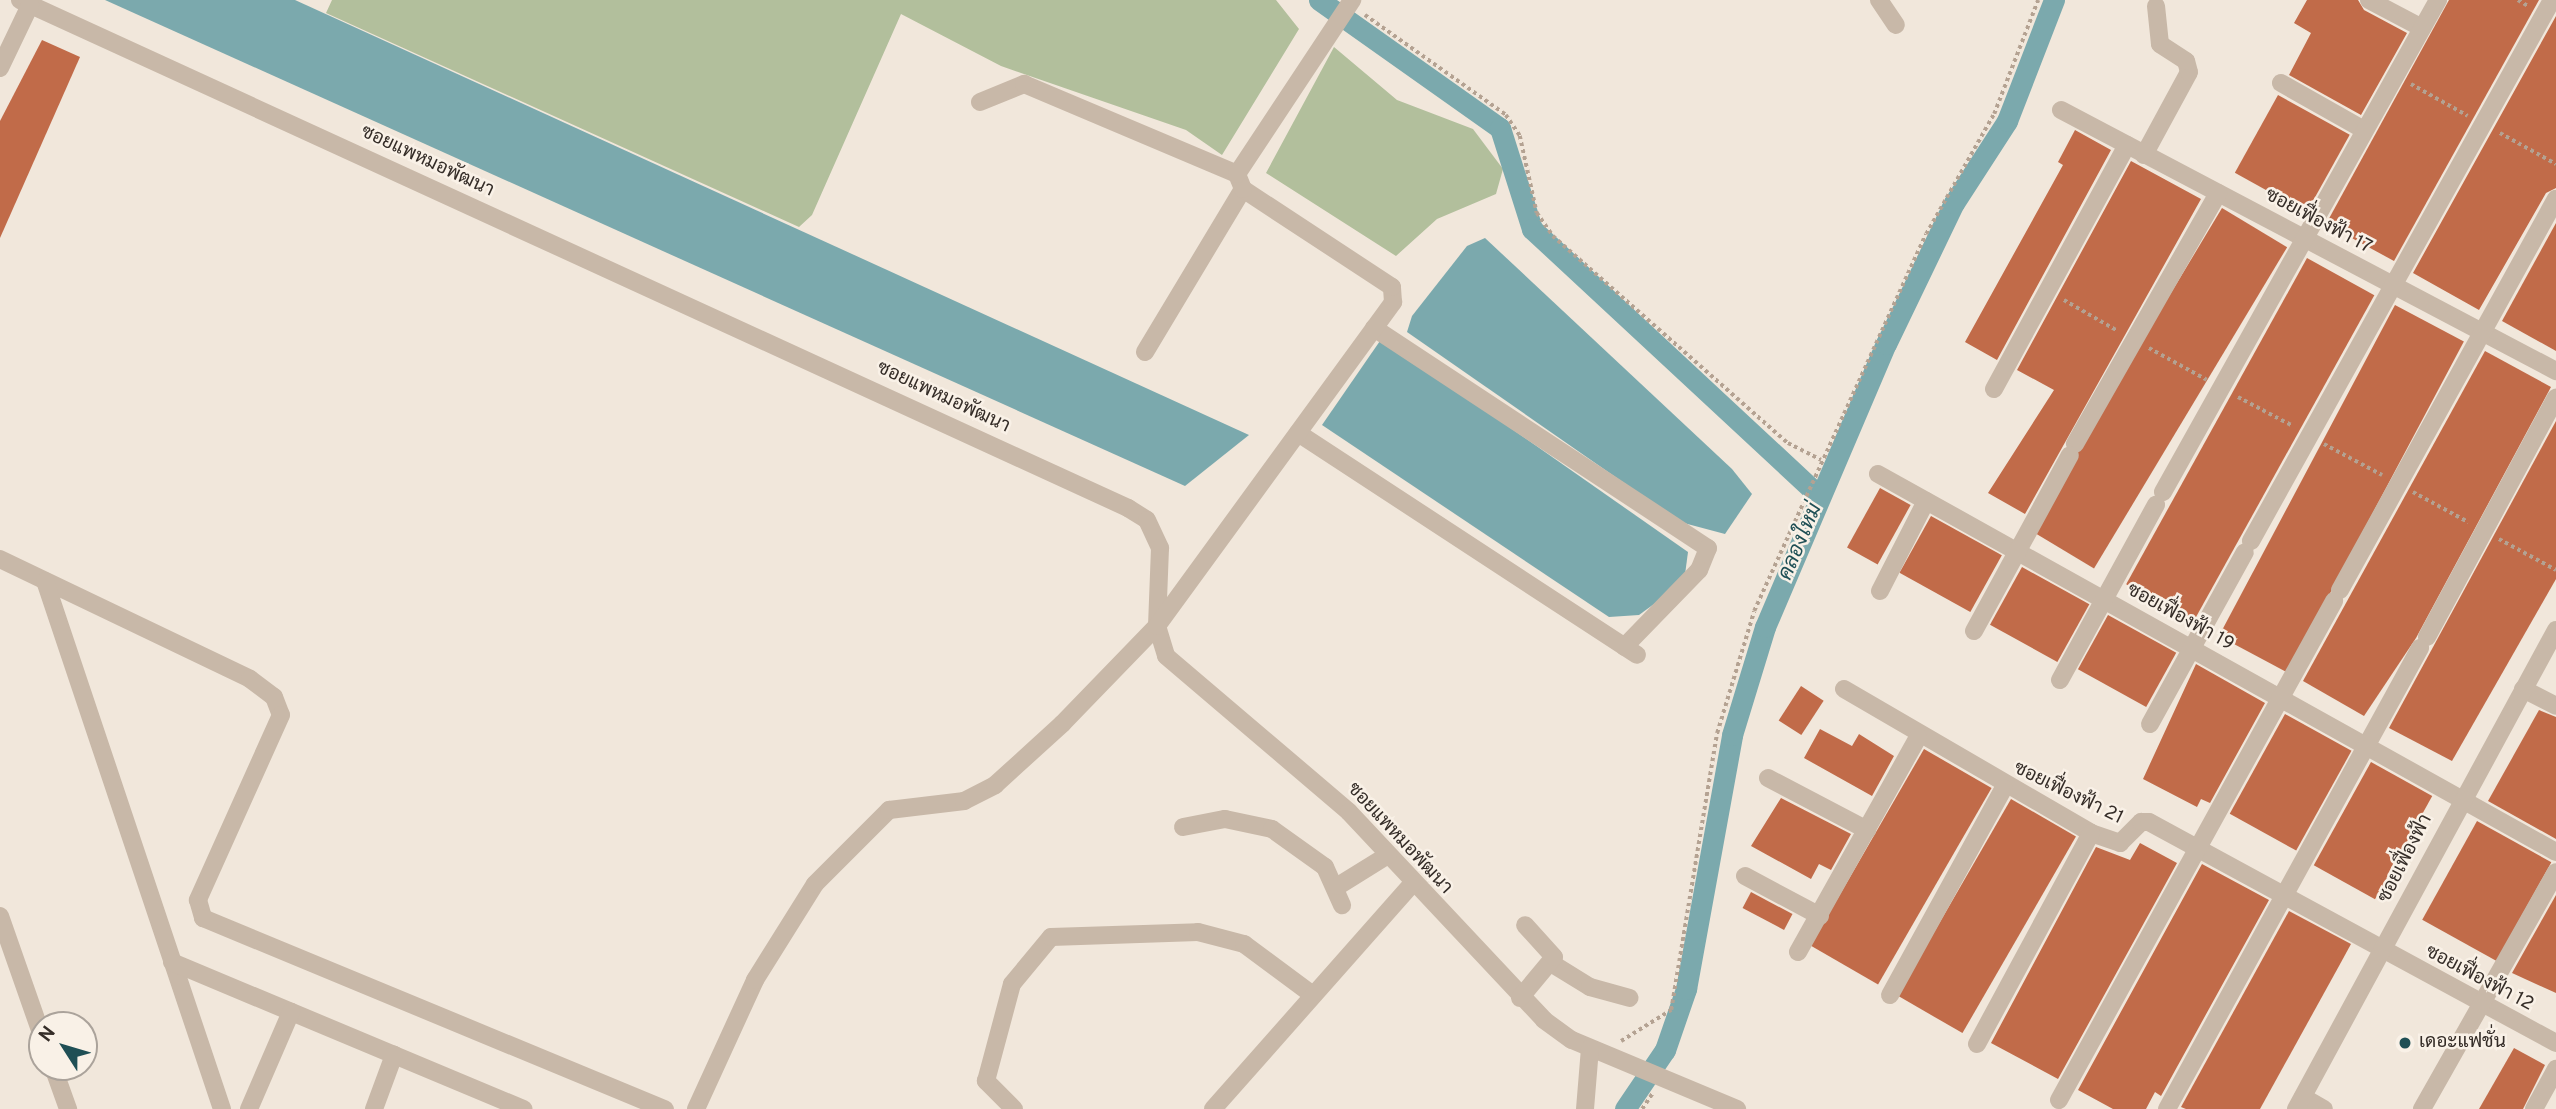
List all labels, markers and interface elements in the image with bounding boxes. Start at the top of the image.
street label: ซอยแพหมอพัฒนา [357,121,497,203]
street label: ซอยเฟื่องฟ้า 17 [2261,184,2375,260]
street label: ซอยแพหมอพัฒนา [873,357,1013,439]
water label: คลองใหม่ [1774,500,1828,584]
street label: ซอยเฟื่องฟ้า 19 [2122,579,2238,657]
street label: ซอยเฟื่องฟ้า 21 [2009,758,2127,830]
street label: ซอยแพหมอพัฒนา [1342,779,1456,899]
street label: ซอยเฟื่องฟ้า [2374,811,2438,907]
street label: ซอยเฟื่องฟ้า 12 [2421,941,2537,1017]
north arrow [28,1011,98,1081]
text: N [34,1022,62,1047]
place label: เดอะแฟชั่น [2419,1032,2506,1054]
marker: เดอะแฟชั่น [2397,1035,2413,1051]

